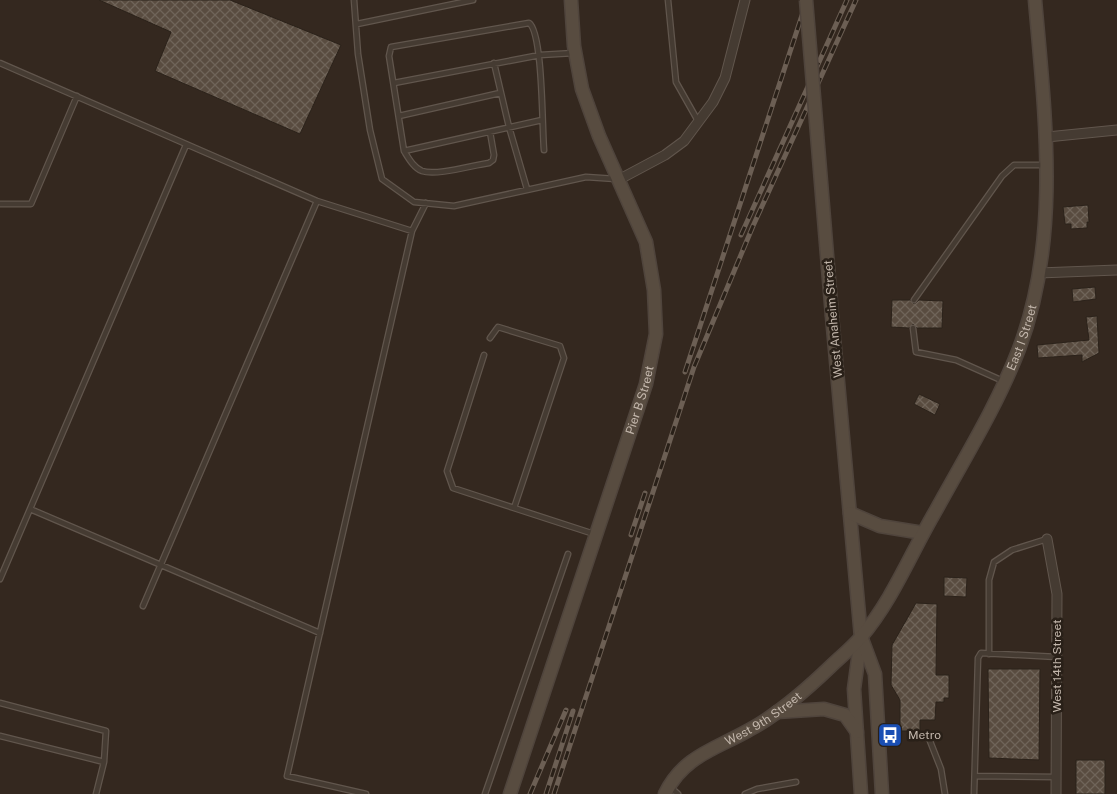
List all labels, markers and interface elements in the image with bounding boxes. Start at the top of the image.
street label: West Anaheim Street [821,259,845,379]
street label: East I Street [1004,303,1040,373]
street label: Pier B Street [623,364,657,436]
street label: West 14th Street [1050,619,1064,713]
street label: West 9th Street [723,689,805,748]
bus stop icon: Metro [877,722,903,748]
place label: Metro [908,728,941,742]

